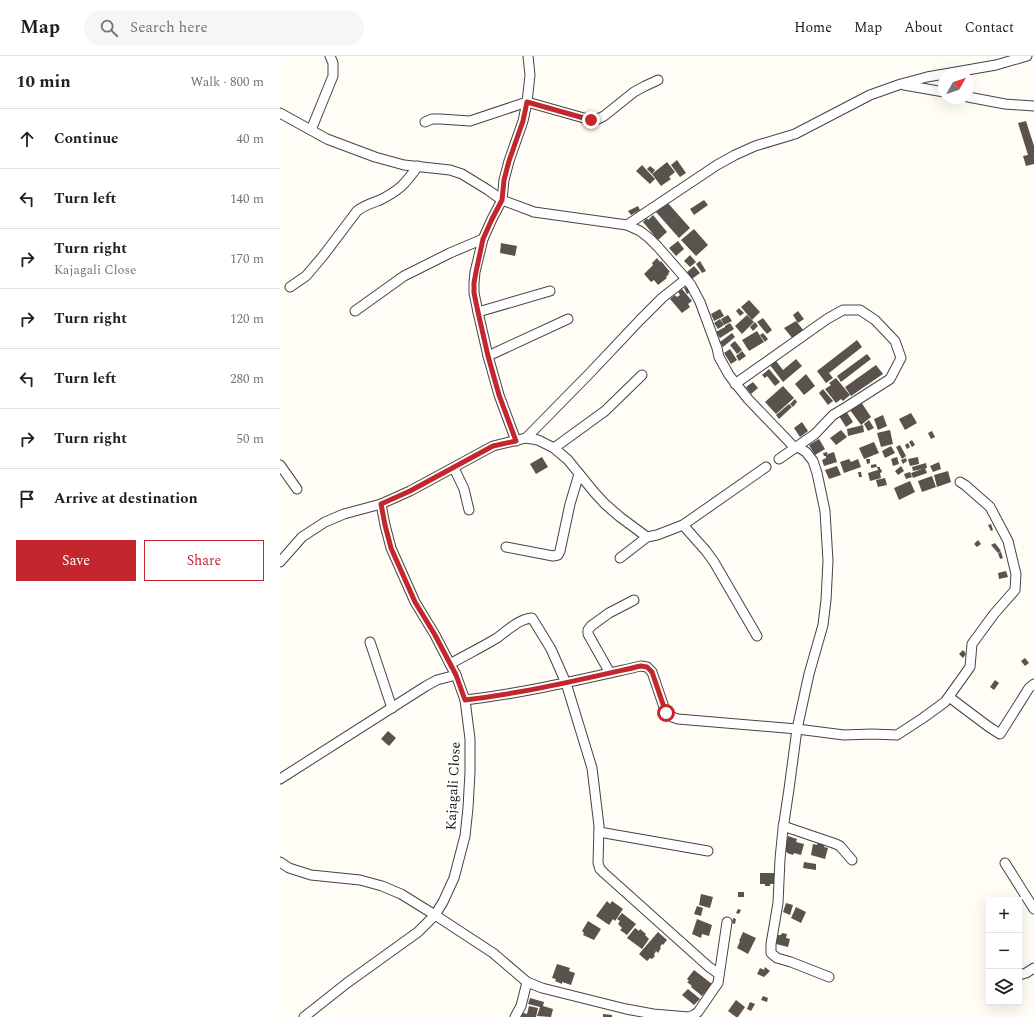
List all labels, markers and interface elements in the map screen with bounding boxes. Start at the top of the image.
search box [84,10,364,46]
text: Map [20,13,60,42]
text: Search here [130,16,208,39]
icon: search [98,17,120,39]
text: Home [794,17,832,38]
text: Map [854,17,882,38]
text: About [904,17,943,38]
text: Contact [965,17,1014,38]
north arrow [938,68,974,104]
text: 10 min [16,69,71,95]
text: Walk · 800 m [190,72,264,92]
route end [582,111,600,129]
text: Continue [54,127,119,150]
icon: ahead [16,128,38,150]
text: 40 m [237,129,264,149]
text: Turn left [54,187,116,210]
icon: left [16,188,38,210]
text: 140 m [230,189,264,209]
text: Turn right [54,237,127,260]
icon: right [16,248,38,270]
text: 170 m [230,249,264,269]
text: Kajagali Close [54,260,136,280]
text: Turn right [54,307,127,330]
icon: right [16,308,38,330]
text: 120 m [230,309,264,329]
text: Turn left [54,367,116,390]
icon: left [16,368,38,390]
text: 280 m [230,369,264,389]
text: Turn right [54,427,127,450]
icon: right [16,428,38,450]
text: 50 m [237,429,264,449]
text: Arrive at destination [54,487,198,510]
icon: arrive [16,488,38,510]
button: Save [16,540,136,581]
button: Share [144,540,264,581]
route start [657,704,675,722]
street label: Kajagali Close [440,741,466,831]
map controls [986,897,1022,1005]
button: + [986,897,1022,933]
button: − [986,933,1022,969]
button: layers [986,969,1022,1005]

